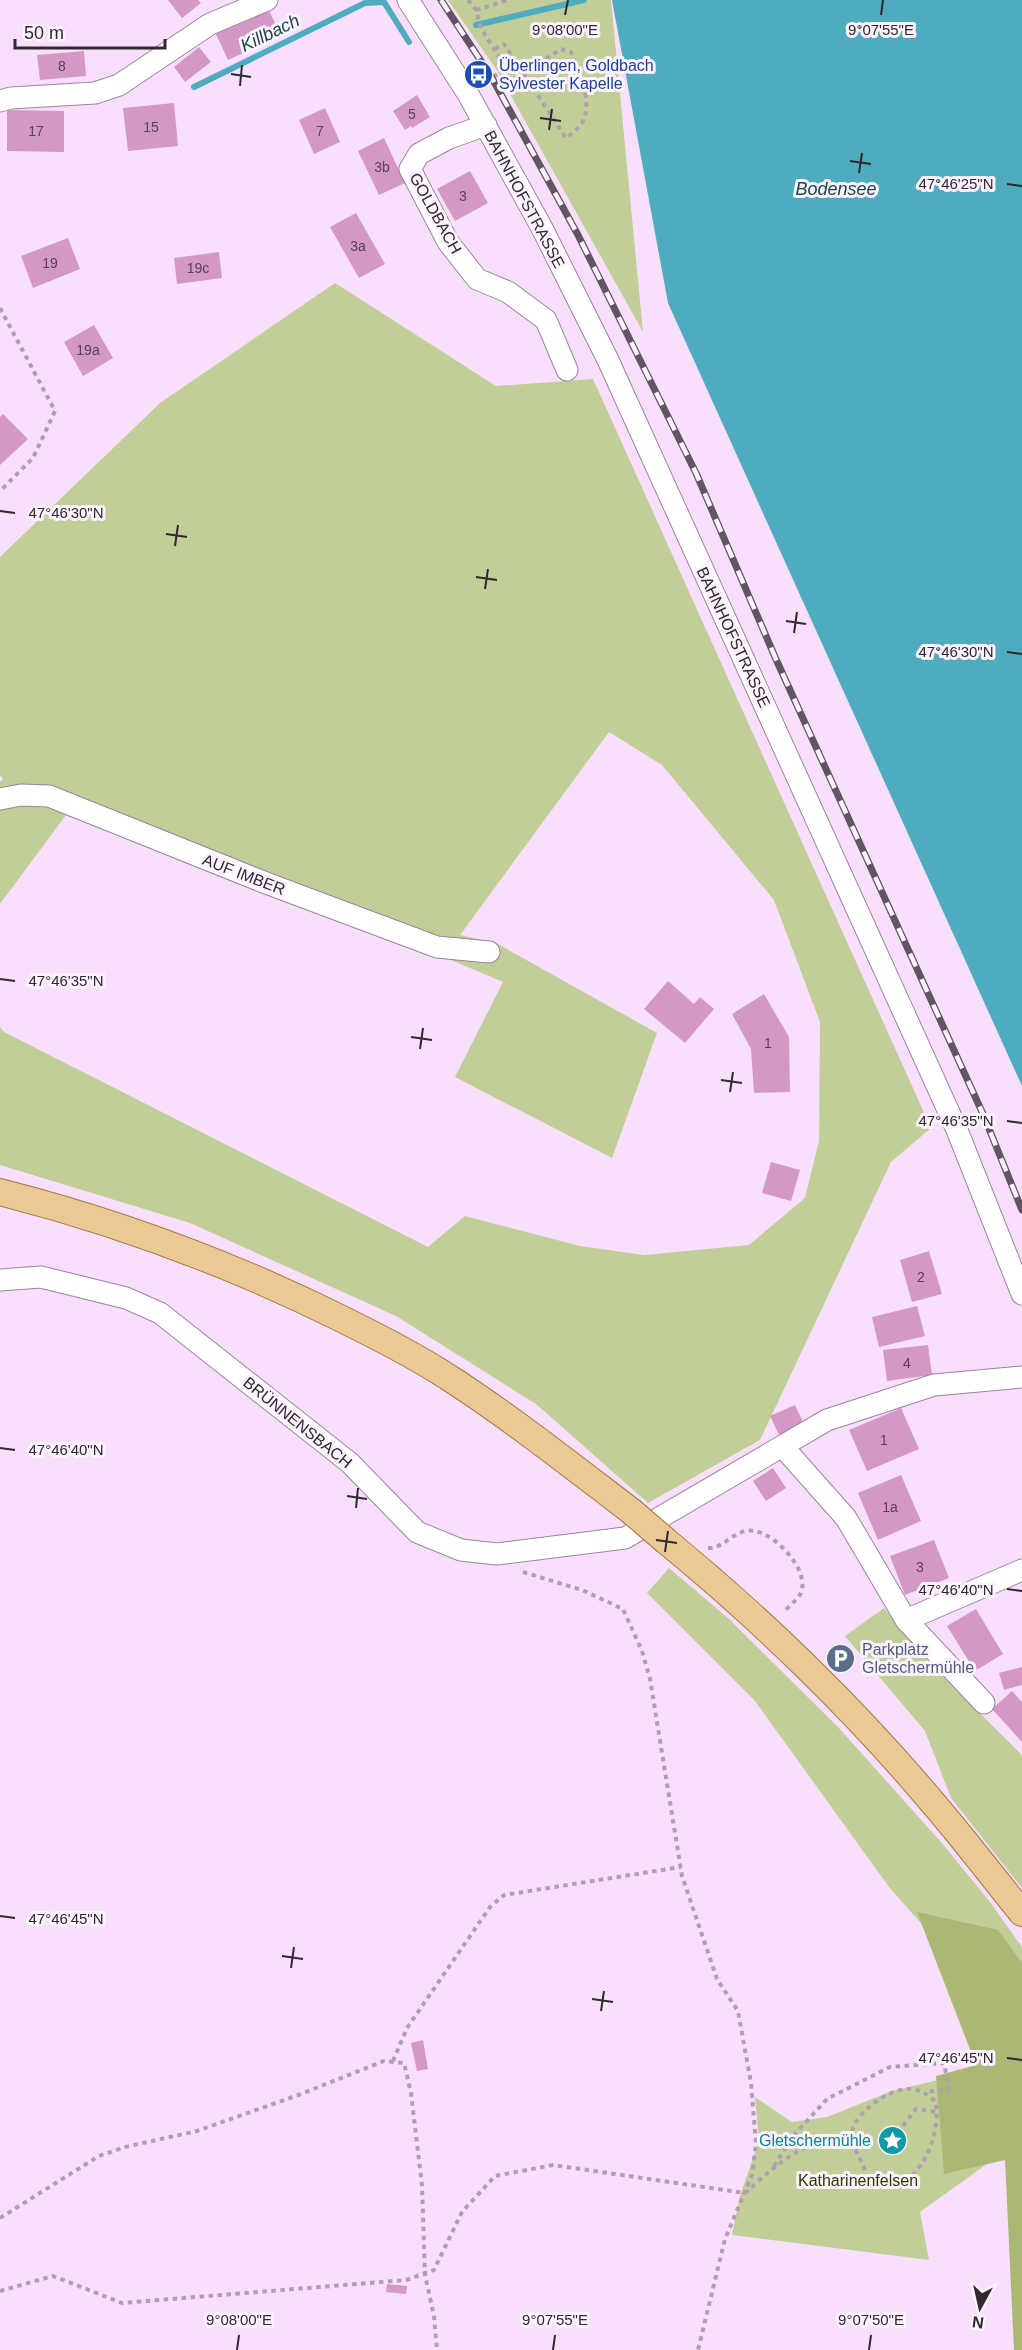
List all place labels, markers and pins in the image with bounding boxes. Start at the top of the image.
place label: Überlingen, Goldbach Sylvester Kapelle [499,57,654,92]
bus stop icon: Überlingen, Goldbach Sylvester Kapelle [462,58,494,90]
place label: Parkplatz Gletschermühle [862,1641,974,1676]
parking icon: Parkplatz Gletschermühle [825,1642,857,1674]
place icon: Gletschermühle [876,2124,908,2156]
place label: Gletschermühle [759,2132,871,2149]

